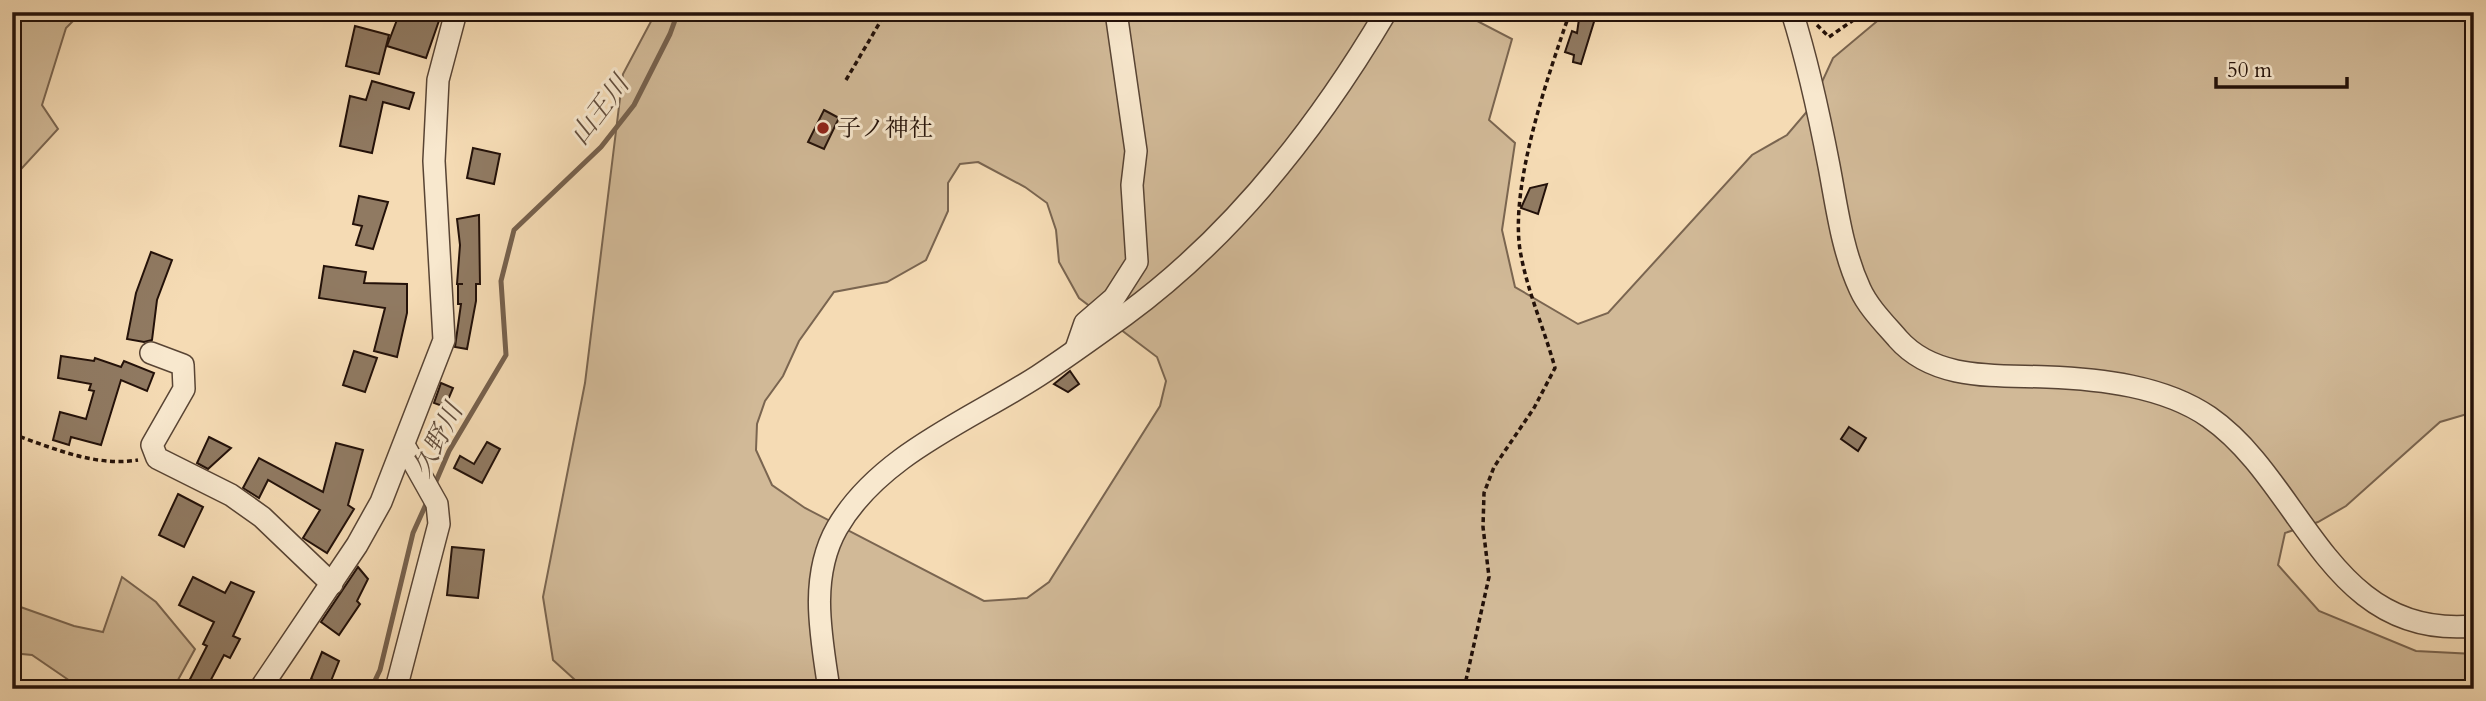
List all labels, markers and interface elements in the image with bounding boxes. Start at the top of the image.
scale bar [2216,46,2348,90]
text: 50 m [2227,56,2272,85]
water label: 山王川 [562,66,639,152]
place label: 子ノ神社 [837,112,933,145]
marker: 子ノ神社 [815,120,831,136]
water label: 久野川 [404,395,472,483]

